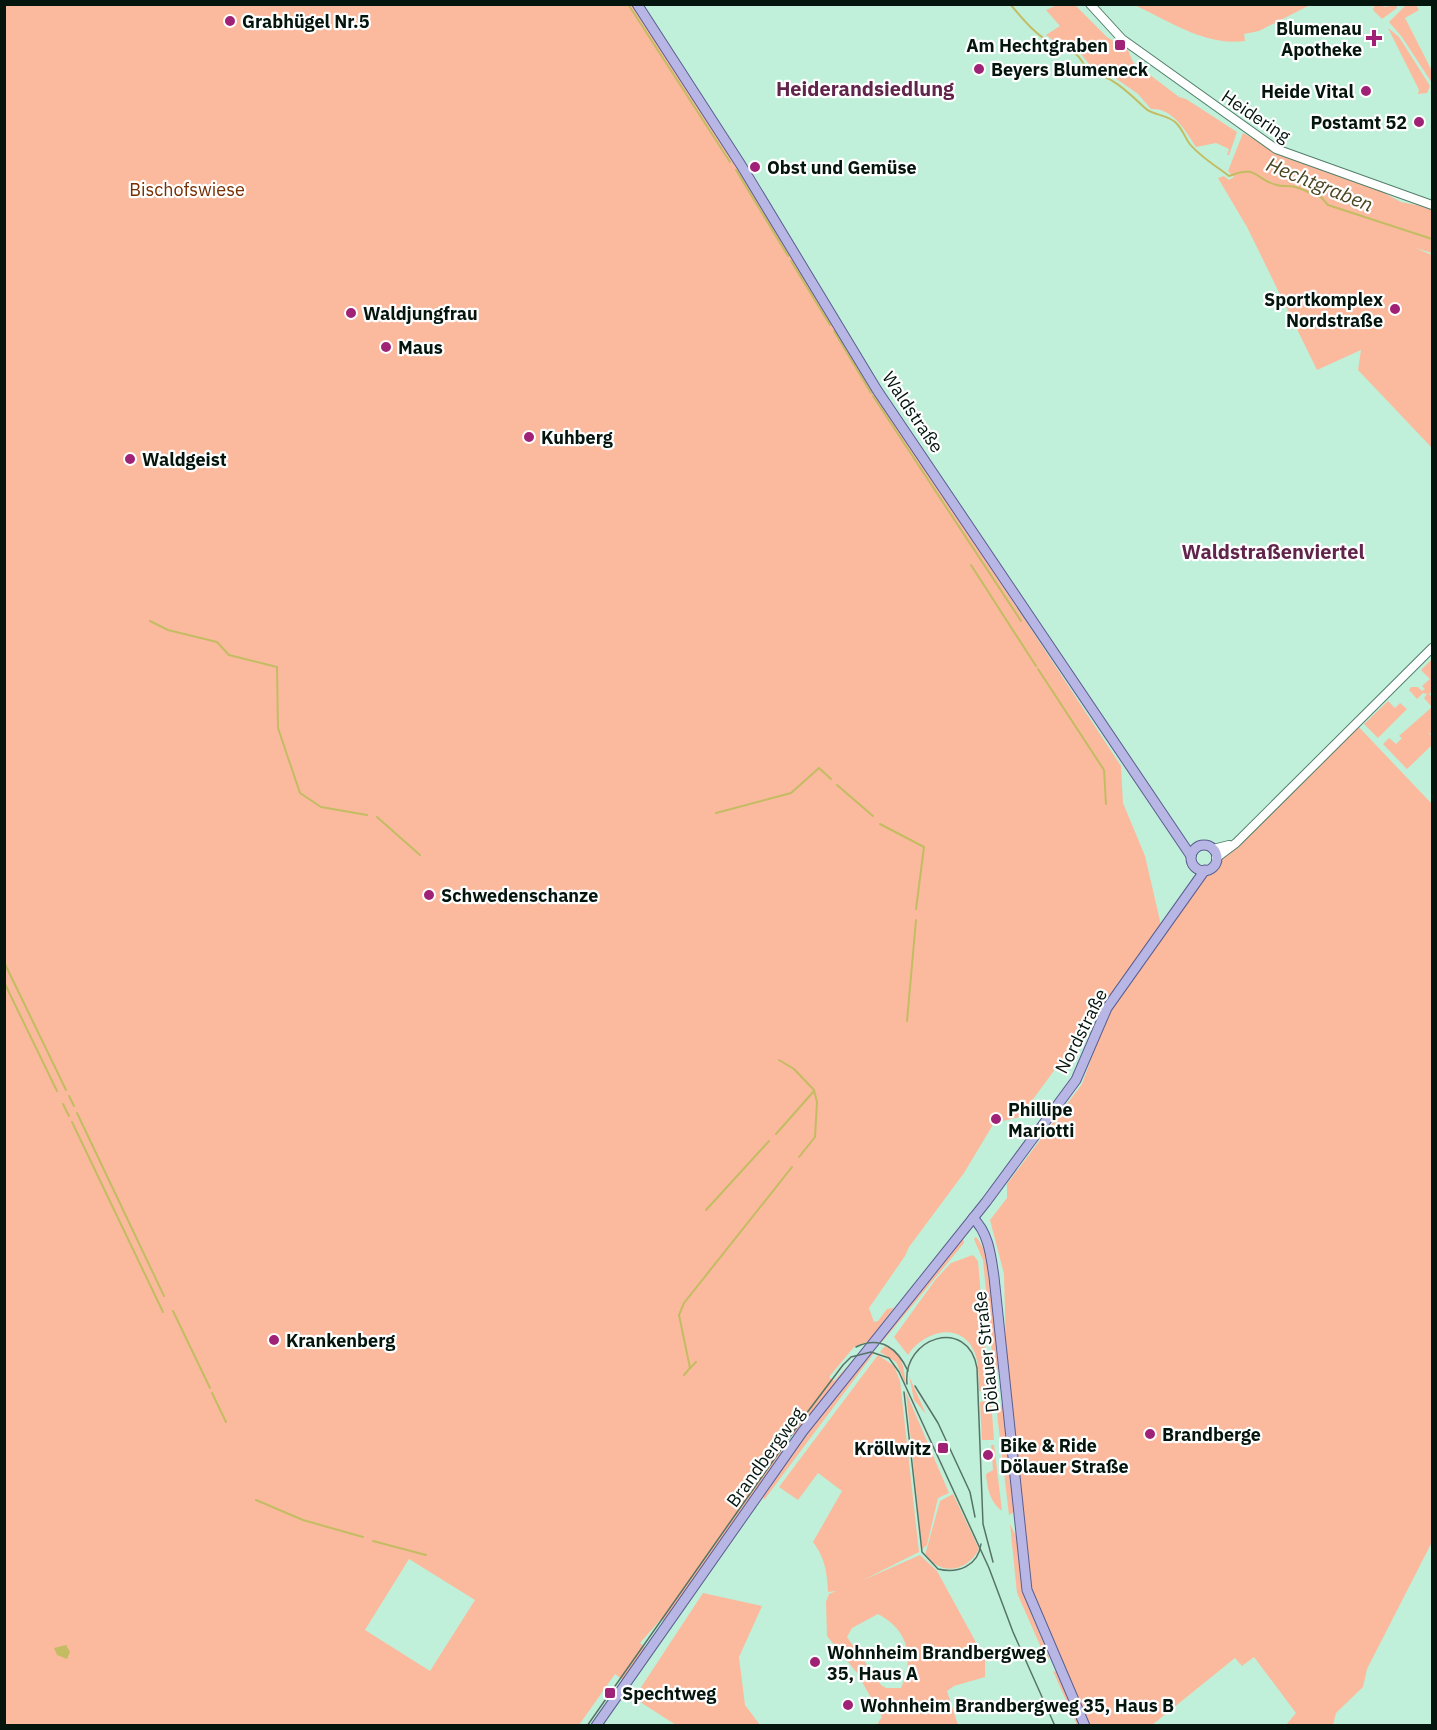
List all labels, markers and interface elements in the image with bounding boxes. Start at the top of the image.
place label: Grabhügel Nr.5 [242,10,370,33]
marker: Grabhügel Nr.5 [223,14,237,28]
place label: Blumenau Apotheke [1276,17,1362,61]
marker: Blumenau Apotheke [1367,31,1381,45]
place label: Am Hechtgraben [966,34,1108,57]
marker: Am Hechtgraben [1113,38,1127,52]
place label: Beyers Blumeneck [991,58,1149,81]
marker: Beyers Blumeneck [972,62,986,76]
district label: Heiderandsiedlung [776,75,955,102]
place label: Heide Vital [1261,80,1355,103]
marker: Heide Vital [1359,84,1373,98]
street label: Heidering [1217,85,1295,148]
place label: Postamt 52 [1311,111,1407,134]
marker: Postamt 52 [1412,115,1426,129]
water label: Hechtgraben [1263,150,1377,218]
place label: Obst und Gemüse [767,156,917,179]
marker: Obst und Gemüse [748,160,762,174]
park label: Bischofswiese [129,178,245,201]
place label: Sportkomplex Nordstraße [1264,288,1383,332]
place label: Waldjungfrau [363,302,478,325]
marker: Sportkomplex Nordstraße [1388,302,1402,316]
marker: Waldjungfrau [344,306,358,320]
place label: Maus [398,336,443,359]
marker: Maus [379,340,393,354]
street label: Waldstraße [877,367,949,457]
place label: Kuhberg [541,426,613,449]
marker: Kuhberg [522,430,536,444]
place label: Waldgeist [142,448,227,471]
marker: Waldgeist [123,452,137,466]
district label: Waldstraßenviertel [1182,538,1364,565]
place label: Schwedenschanze [441,884,598,907]
marker: Schwedenschanze [422,888,436,902]
street label: Nordstraße [1050,985,1112,1077]
place label: Phillipe Mariotti [1008,1098,1074,1142]
marker: Phillipe Mariotti [989,1112,1003,1126]
street label: Dölauer Straße [968,1290,1004,1414]
place label: Krankenberg [286,1329,395,1352]
marker: Krankenberg [267,1333,281,1347]
street label: Brandbergweg [721,1402,809,1511]
place label: Brandberge [1162,1423,1261,1446]
marker: Brandberge [1143,1427,1157,1441]
place label: Bike & Ride Dölauer Straße [1000,1434,1129,1478]
place label: Kröllwitz [854,1437,931,1460]
marker: Kröllwitz [936,1441,950,1455]
marker: Bike & Ride Dölauer Straße [981,1448,995,1462]
place label: Wohnheim Brandbergweg 35, Haus A [827,1641,1046,1685]
marker: Wohnheim Brandbergweg 35, Haus A [808,1655,822,1669]
place label: Spechtweg [622,1682,716,1705]
marker: Spechtweg [603,1686,617,1700]
place label: Wohnheim Brandbergweg 35, Haus B [860,1694,1174,1717]
marker: Wohnheim Brandbergweg 35, Haus B [841,1698,855,1712]

